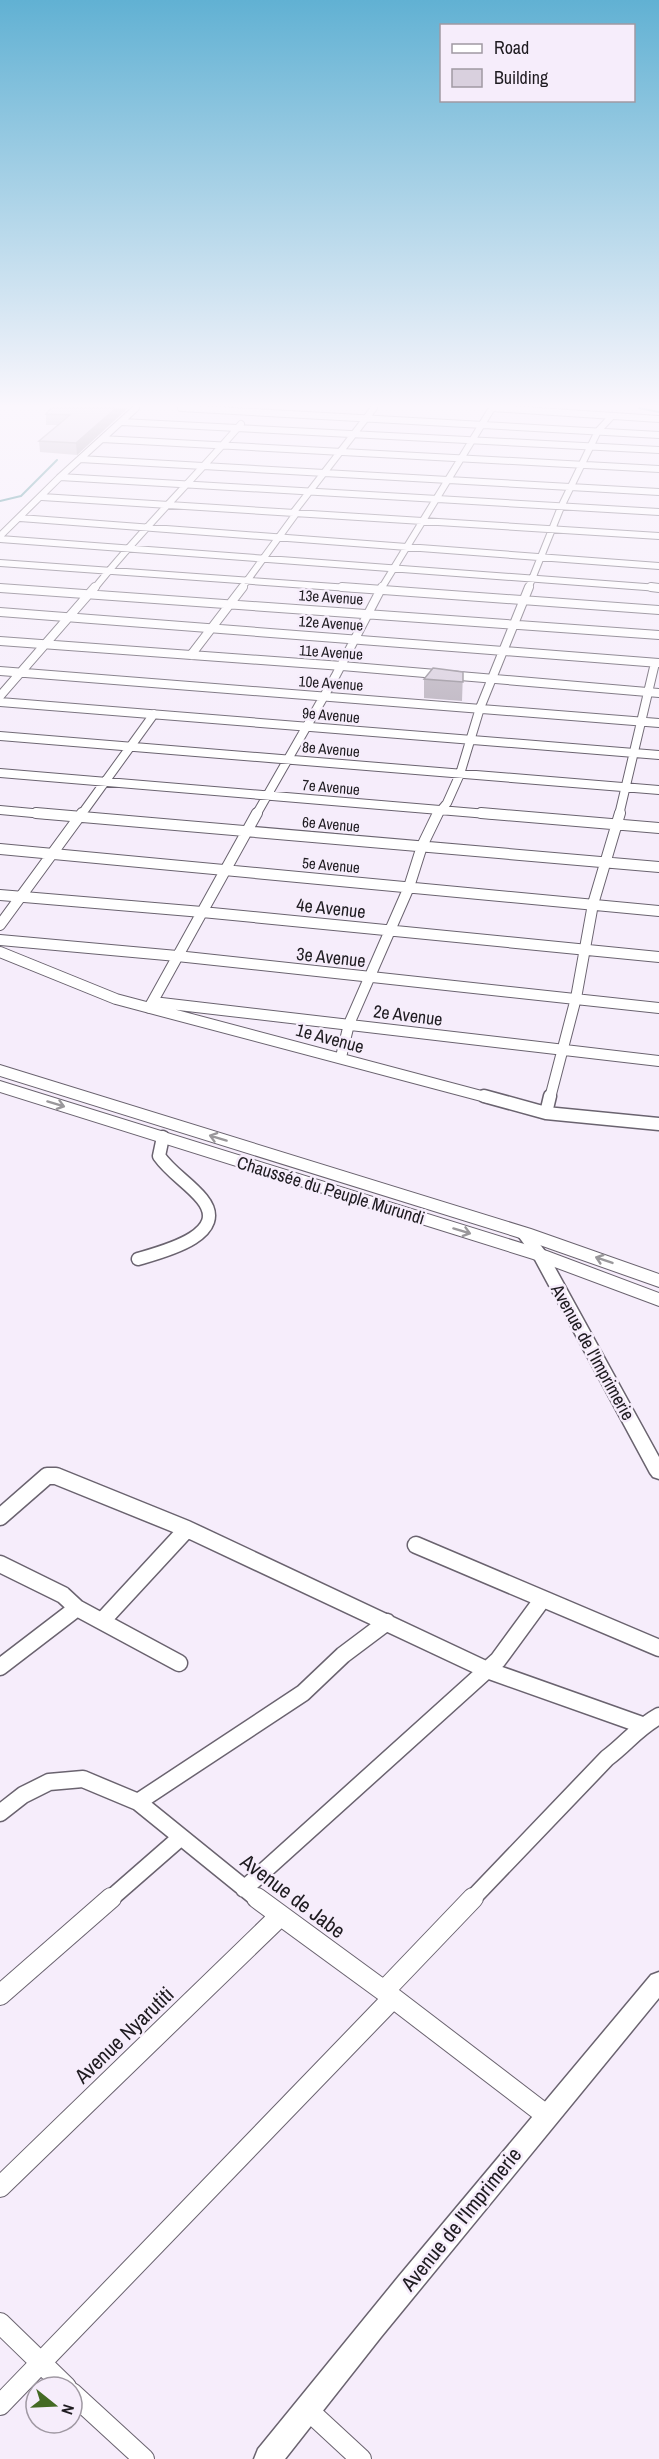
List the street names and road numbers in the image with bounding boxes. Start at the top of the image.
street label: 13e Avenue [298,584,364,610]
street label: 12e Avenue [298,610,364,636]
street label: 11e Avenue [298,639,364,665]
street label: 10e Avenue [298,670,364,696]
street label: 9e Avenue [301,702,361,728]
street label: 8e Avenue [301,736,361,762]
street label: 7e Avenue [301,774,361,800]
street label: 6e Avenue [301,811,361,837]
street label: 5e Avenue [301,852,361,878]
street label: 4e Avenue [295,892,367,924]
street label: 3e Avenue [295,941,367,973]
street label: 2e Avenue [372,998,444,1032]
street label: 1e Avenue [293,1017,367,1059]
street label: Chaussée du Peuple Murundi [234,1149,428,1231]
street label: Avenue de l'Imprimerie [545,1279,641,1424]
street label: Avenue de Jabe [234,1846,351,1945]
street label: Avenue Nyarutiti [67,1980,180,2091]
street label: Avenue de l'Imprimerie [393,2141,528,2298]

